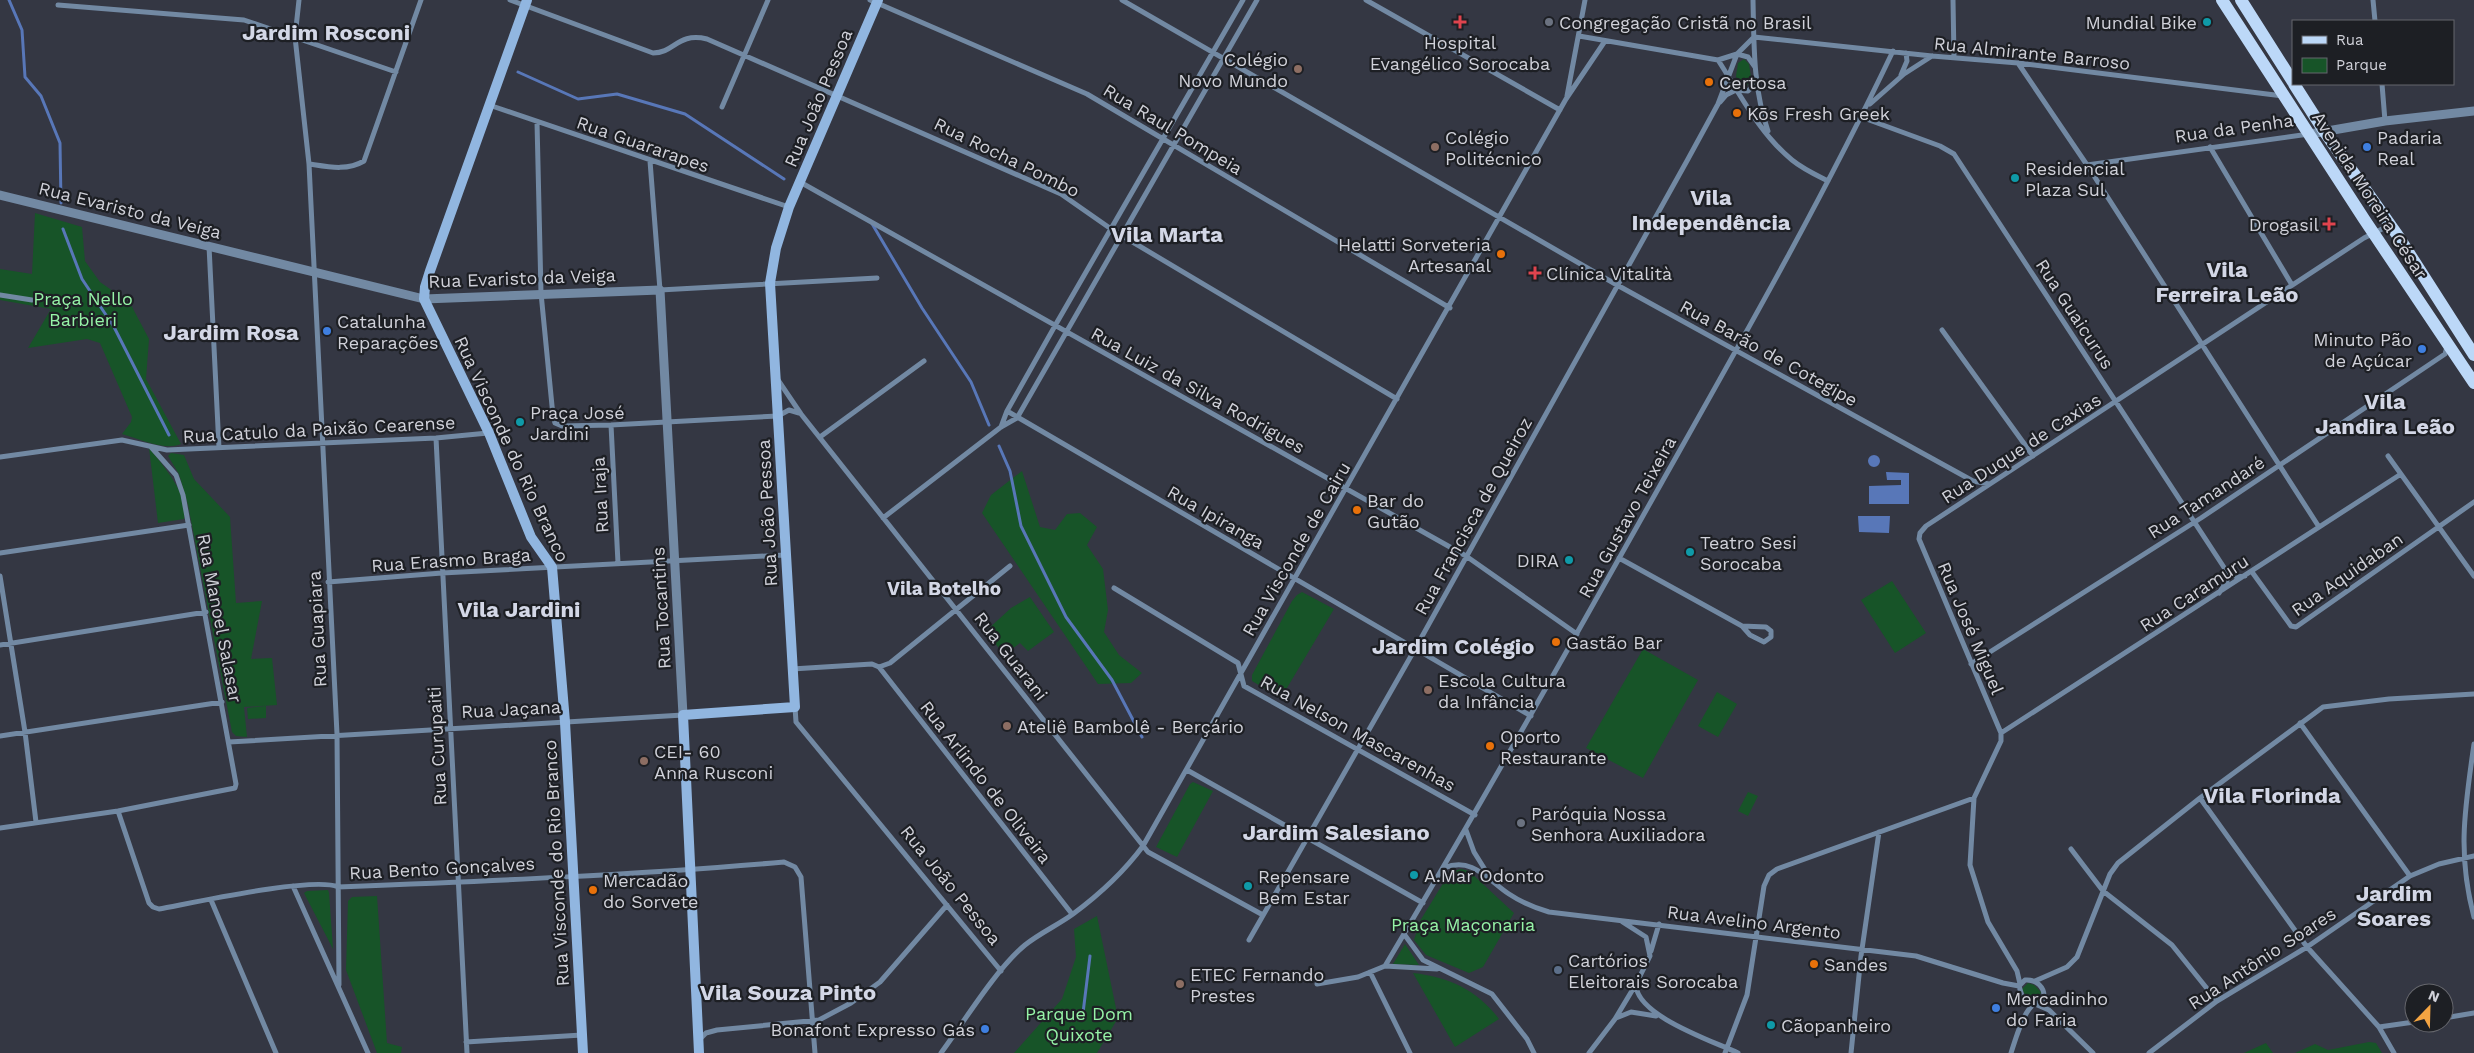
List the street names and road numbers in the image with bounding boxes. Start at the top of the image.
street label: Rua João Pessoa [780,26,856,170]
street label: Rua Almirante Barroso [1933,32,2131,74]
street label: Rua Raul Pompeia [1100,79,1246,179]
street label: Avenida Moreira César [2308,107,2432,283]
street label: Rua da Penha [2173,109,2295,147]
street label: Rua Guararapes [574,111,712,177]
street label: Rua Rocha Pombo [931,113,1083,201]
street label: Rua Evaristo da Veiga [37,177,223,243]
street label: Rua Guaicurus [2032,255,2118,373]
street label: Rua Evaristo da Veiga [428,264,616,292]
street label: Rua Barão de Cotegipe [1677,295,1861,411]
street label: Rua Luiz da Silva Rodrigues [1087,322,1309,458]
street label: Rua Visconde do Rio Branco [450,333,574,565]
street label: Rua Duque de Caxias [1937,388,2105,508]
street label: Rua Catulo da Paixão Cearense [182,411,456,447]
street label: Rua Francisca de Queiroz [1410,414,1536,618]
street label: Rua Gustavo Teixeira [1574,433,1680,601]
street label: Rua João Pessoa [753,439,781,587]
street label: Rua Tamandaré [2144,451,2268,543]
street label: Rua Iraja [588,456,612,534]
street label: Rua Visconde de Cairu [1238,458,1354,640]
street label: Rua Ipiranga [1164,481,1268,553]
street label: Rua Aquidaban [2287,528,2407,620]
street label: Rua Manoel Salasar [193,532,247,704]
street label: Rua Erasmo Braga [370,544,532,576]
street label: Rua Tocantins [647,546,675,670]
street label: Rua Caramuru [2136,550,2252,636]
street label: Rua José Miguel [1934,559,2009,698]
street label: Rua Guapiara [303,570,331,688]
street label: Rua Guarani [970,608,1052,704]
street label: Rua Nelson Mascarenhas [1257,671,1459,795]
street label: Rua Curupaiti [423,686,451,806]
street label: Rua Jaçana [461,696,561,722]
street label: Rua Arlindo de Oliveira [916,697,1056,867]
street label: Rua Visconde do Rio Branco [539,739,573,987]
street label: Rua João Pessoa [896,821,1006,949]
street label: Rua Bento Gonçalves [349,853,535,883]
street label: Rua Avelino Argento [1666,901,1842,943]
street label: Rua Antônio Soares [2184,902,2340,1014]

